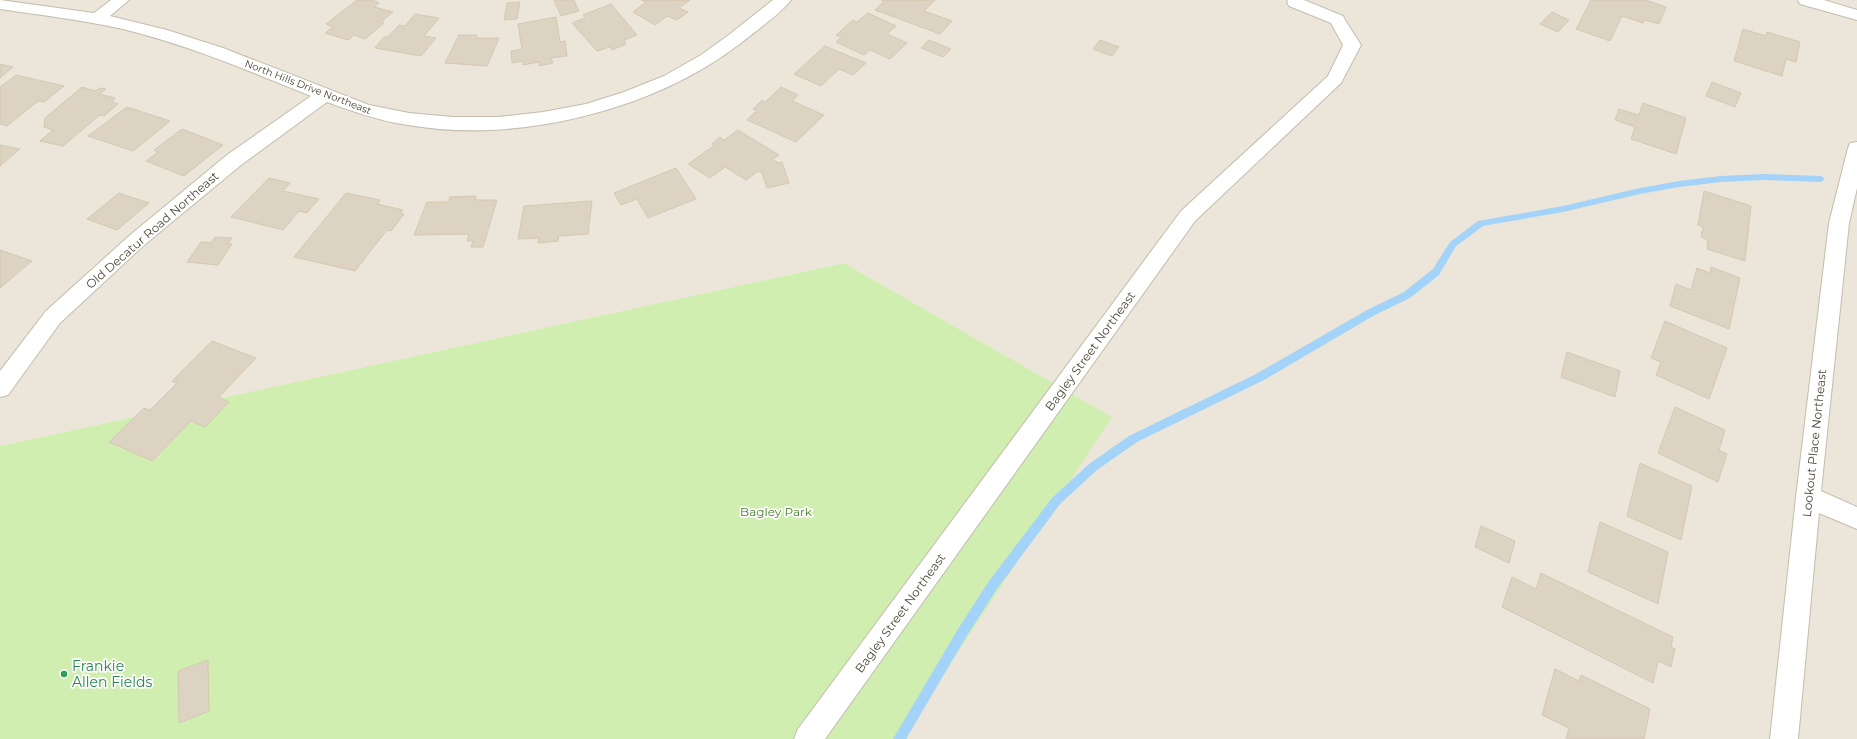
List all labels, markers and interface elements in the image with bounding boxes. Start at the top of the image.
street label: North Hills Drive Northeast [243,57,373,117]
street label: Old Decatur Road Northeast [83,168,222,292]
street label: Bagley Street Northeast [1042,288,1138,414]
street label: Lookout Place Northeast [1799,368,1829,518]
park label: Bagley Park [740,504,813,519]
street label: Bagley Street Northeast [852,550,948,676]
place label: Frankie Allen Fields [72,657,152,691]
marker: Frankie Allen Fields [59,669,69,679]

